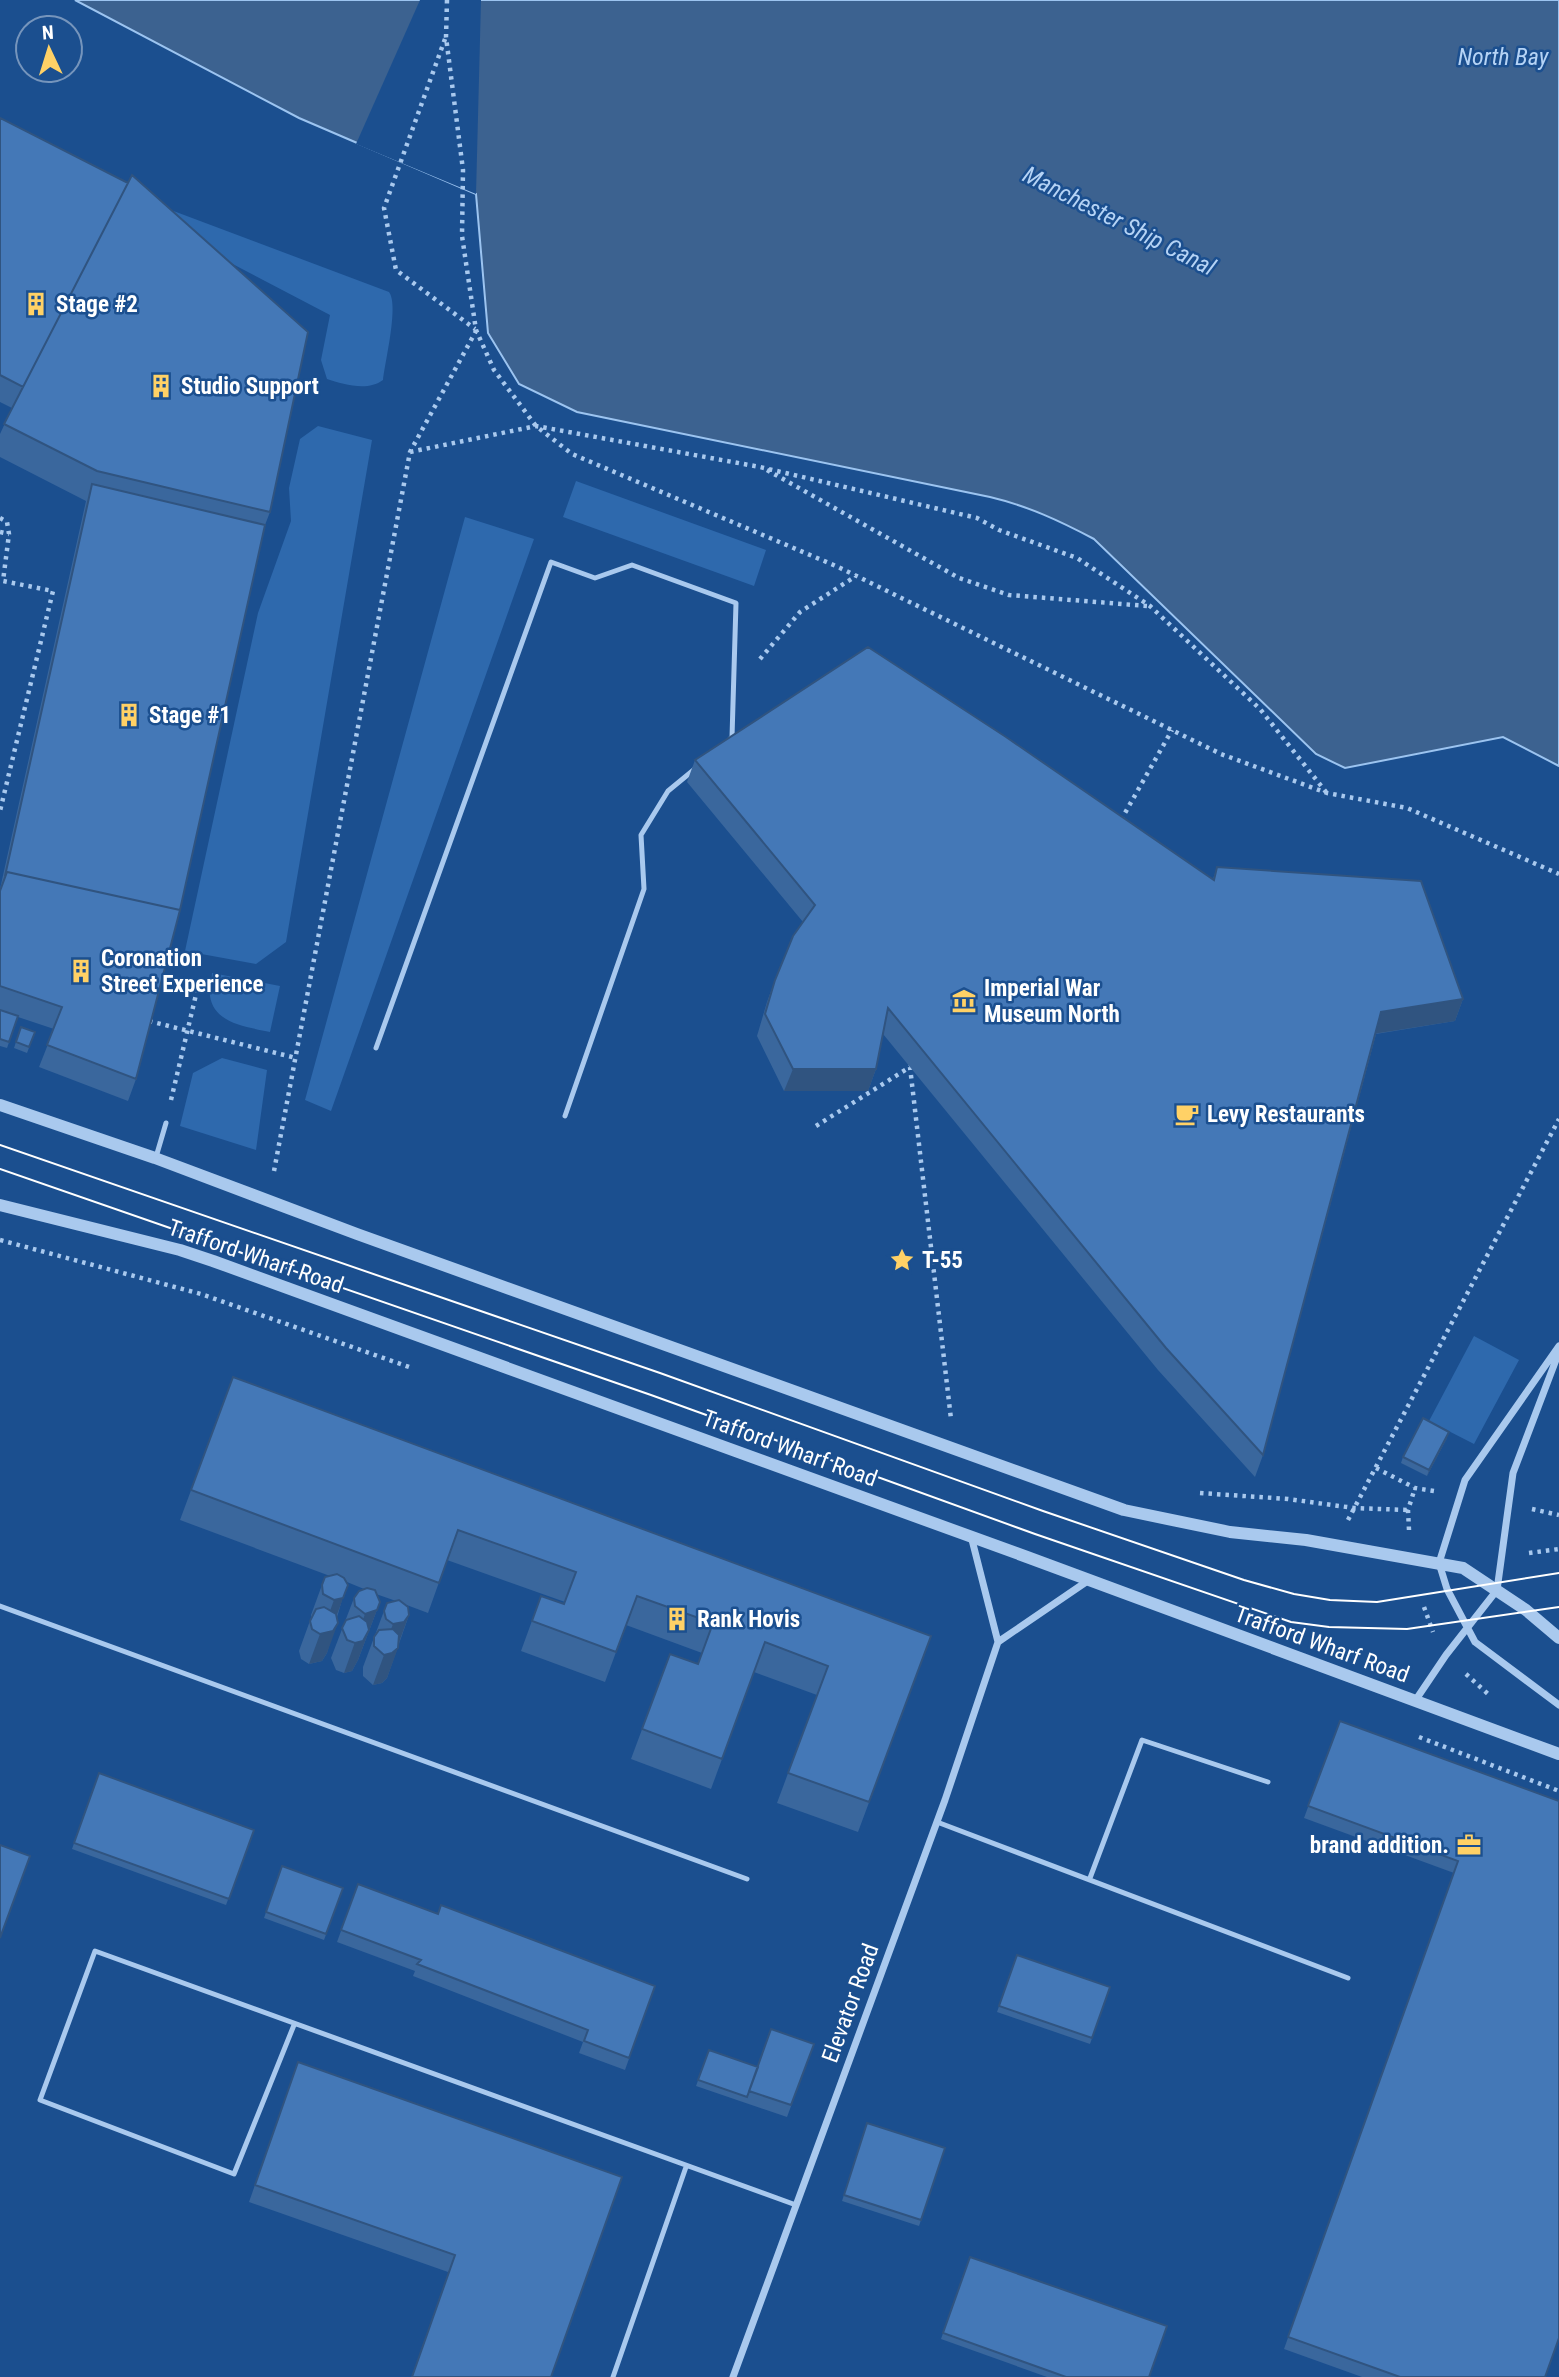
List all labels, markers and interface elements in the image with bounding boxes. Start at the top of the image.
north arrow [14,14,84,84]
text: N [41,21,54,44]
water label: North Bay [1458,43,1550,71]
water label: Manchester Ship Canal [1018,160,1220,282]
building icon: Stage #2 [22,290,50,318]
place label: Stage #2 [56,291,138,318]
building icon: Studio Support [147,372,175,400]
place label: Studio Support [181,373,319,400]
building icon: Stage #1 [115,701,143,729]
place label: Stage #1 [149,702,231,729]
place label: Coronation Street Experience [101,945,264,998]
building icon: Coronation Street Experience [67,957,95,985]
place label: Imperial War Museum North [984,975,1120,1028]
museum icon: Imperial War Museum North [950,987,978,1015]
cafe icon: Levy Restaurants [1173,1100,1201,1128]
place label: Levy Restaurants [1207,1101,1365,1128]
street label: Trafford Wharf Road [165,1214,347,1299]
place icon: T-55 [888,1246,916,1274]
place label: T-55 [922,1247,963,1274]
street label: Trafford Wharf Road [699,1404,881,1493]
street label: Trafford Wharf Road [1231,1600,1413,1689]
building icon: Rank Hovis [663,1605,691,1633]
place label: Rank Hovis [697,1606,800,1633]
office icon: brand addition. [1455,1831,1483,1859]
place label: brand addition. [1310,1832,1449,1859]
street label: Elevator Road [816,1940,884,2066]

